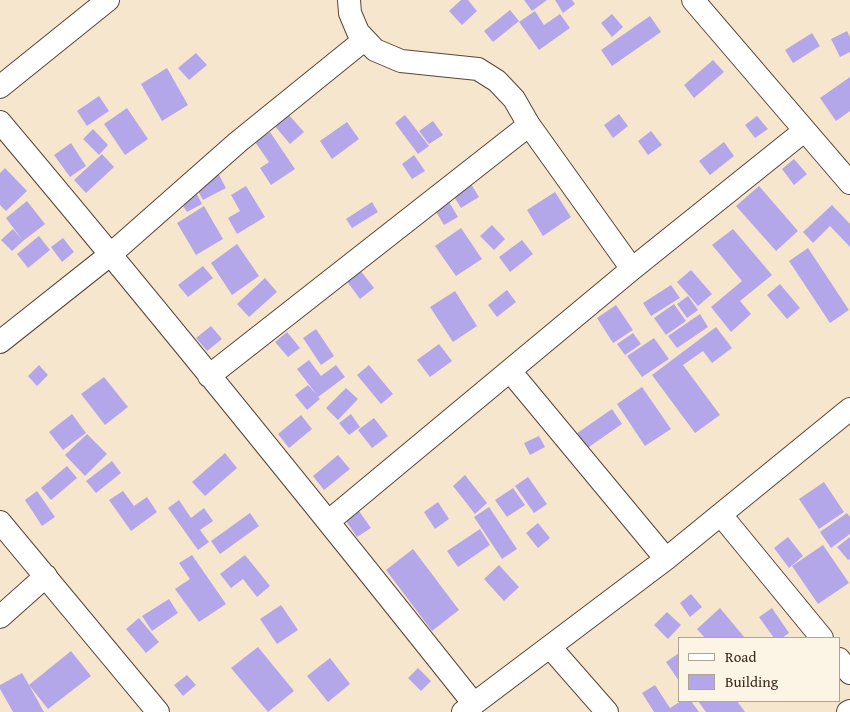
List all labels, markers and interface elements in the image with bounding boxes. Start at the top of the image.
legend [678,637,840,702]
text: Road [725,646,756,667]
text: Building [725,671,778,692]

